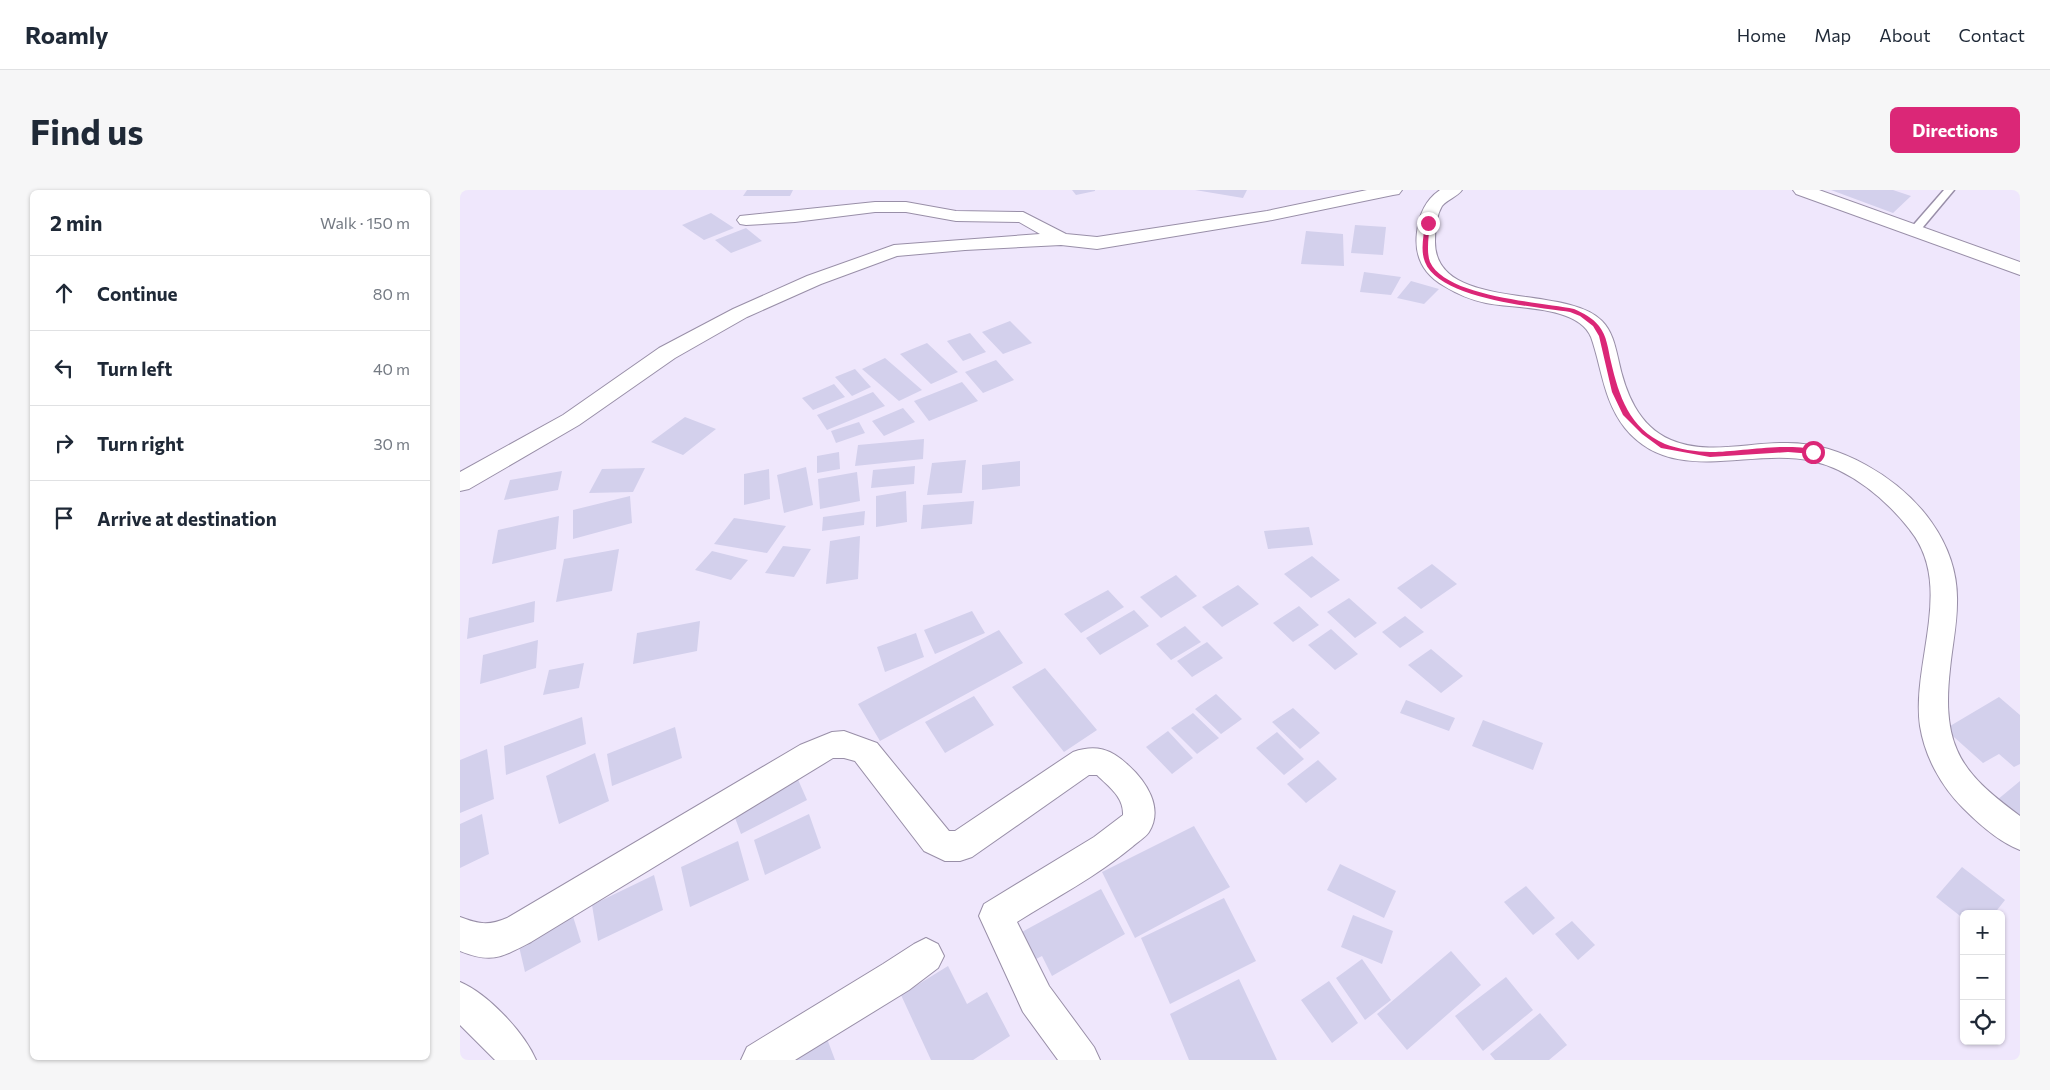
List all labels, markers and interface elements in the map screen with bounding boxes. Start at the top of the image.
text: Roamly [25,20,108,49]
text: Home [1737,24,1786,46]
text: Map [1814,24,1851,46]
text: About [1879,24,1931,46]
text: Contact [1959,24,2025,46]
button: Directions [1890,107,2020,153]
text: Find us [30,109,144,152]
text: 2 min [50,210,102,235]
route end [1417,212,1440,235]
text: Walk · 150 m [320,213,410,232]
icon: ahead [50,279,78,307]
text: Continue [97,282,177,305]
text: 80 m [373,284,410,303]
icon: left [50,354,78,382]
text: Turn left [97,357,172,380]
text: 40 m [373,359,410,378]
icon: right [50,429,78,457]
text: Turn right [97,432,184,455]
text: 30 m [373,434,410,453]
route start [1802,441,1825,464]
icon: arrive [50,504,78,532]
text: Arrive at destination [97,507,277,530]
map controls [1960,910,2005,1045]
button: + [1960,910,2005,955]
button: − [1960,955,2005,1000]
button: locate [1960,1000,2005,1045]

